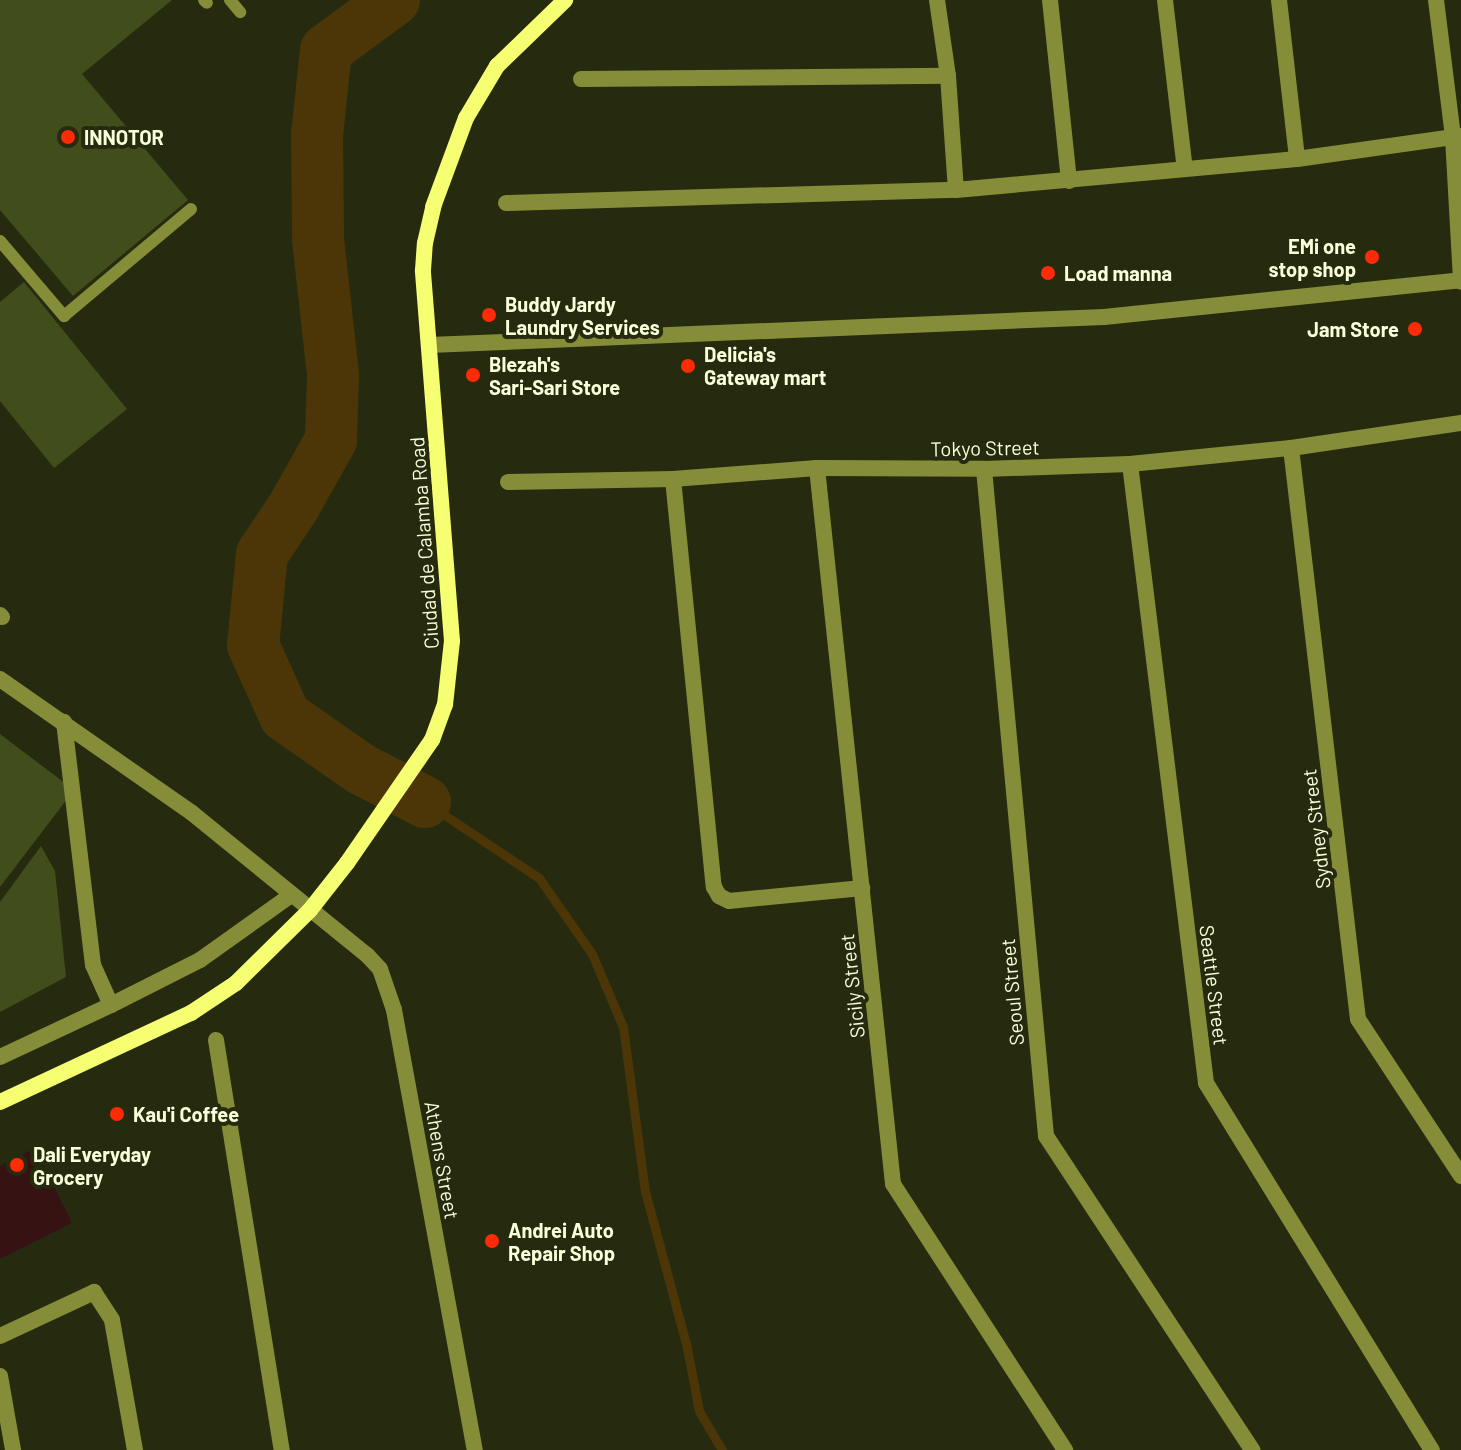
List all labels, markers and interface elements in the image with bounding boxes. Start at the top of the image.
place label: INNOTOR [84,125,164,149]
marker: INNOTOR [59,128,77,146]
place label: EMi one stop shop [1269,234,1356,281]
marker: EMi one stop shop [1363,248,1381,266]
place label: Load manna [1064,261,1172,285]
marker: Load manna [1039,264,1057,282]
place label: Buddy Jardy Laundry Services [505,292,660,339]
marker: Buddy Jardy Laundry Services [480,306,498,324]
place label: Jam Store [1307,317,1399,341]
marker: Jam Store [1406,320,1424,338]
place label: Delicia's Gateway mart [704,342,826,389]
place label: Blezah's Sari-Sari Store [489,352,620,399]
marker: Delicia's Gateway mart [679,357,697,375]
marker: Blezah's Sari-Sari Store [464,366,482,384]
street label: Tokyo Street [930,435,1040,461]
street label: Ciudad de Calamba Road [405,436,443,650]
street label: Sydney Street [1297,768,1335,890]
street label: Seattle Street [1195,924,1233,1046]
street label: Sicily Street [835,933,869,1039]
street label: Seoul Street [995,938,1029,1046]
street label: Athens Street [420,1099,464,1221]
place label: Kau'i Coffee [133,1102,239,1126]
marker: Kau'i Coffee [108,1105,126,1123]
place label: Dali Everyday Grocery [33,1142,151,1189]
marker: Dali Everyday Grocery [8,1156,26,1174]
place label: Andrei Auto Repair Shop [508,1218,615,1265]
marker: Andrei Auto Repair Shop [483,1232,501,1250]

